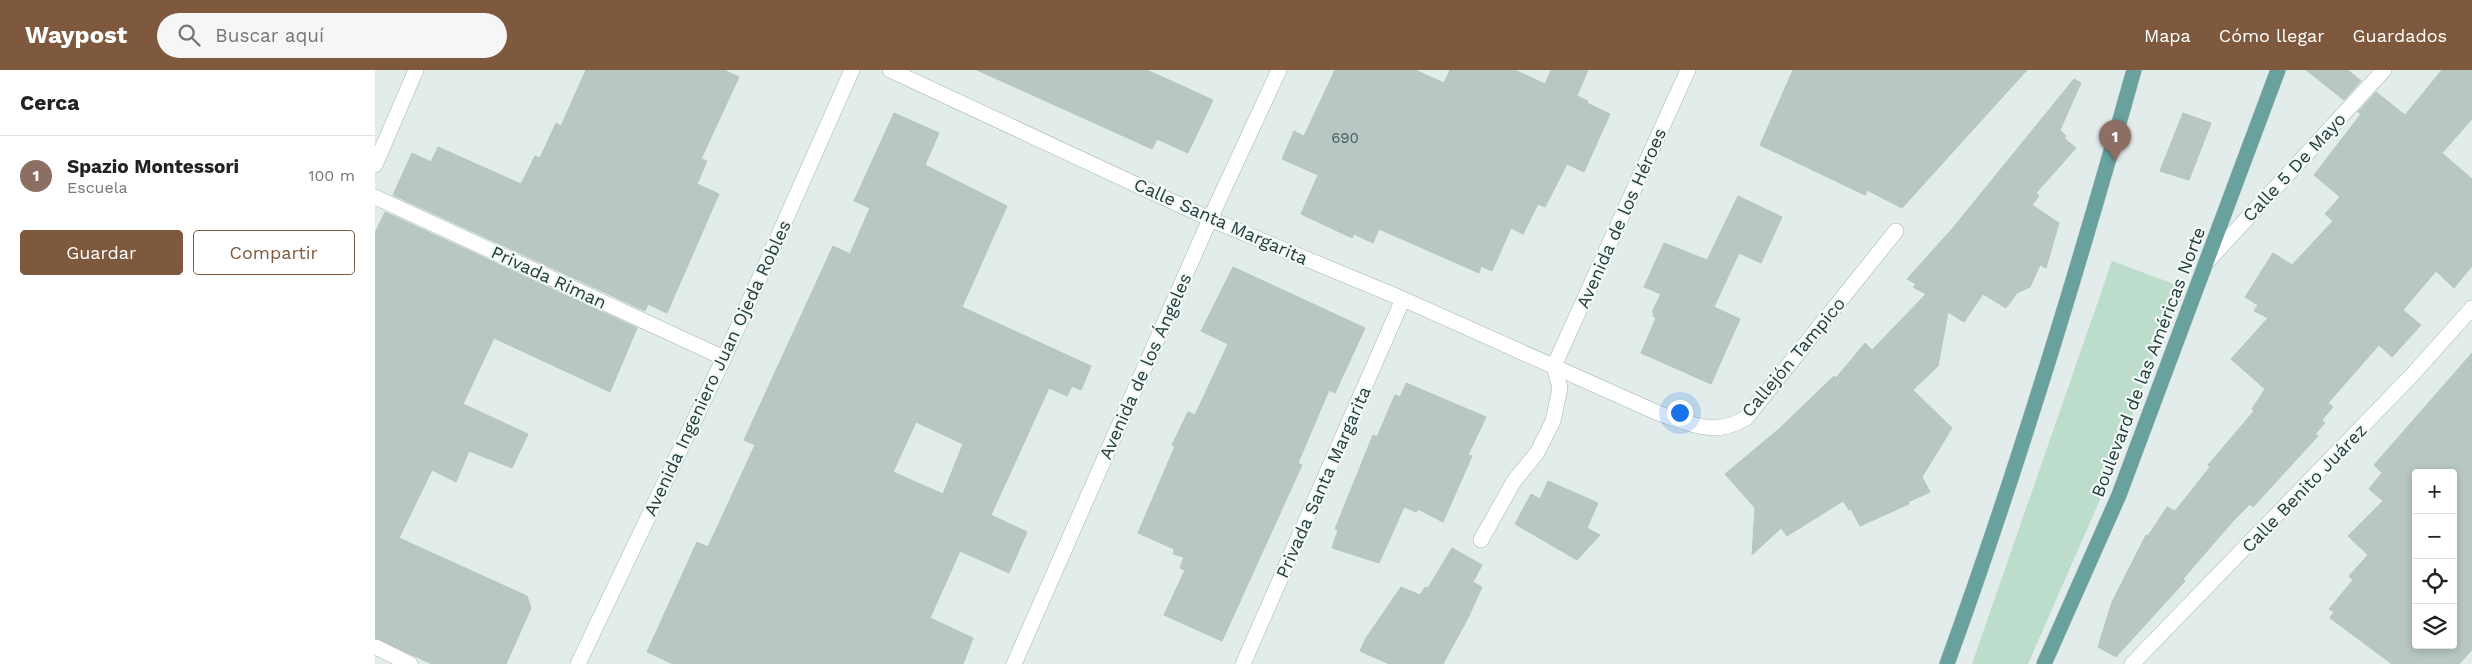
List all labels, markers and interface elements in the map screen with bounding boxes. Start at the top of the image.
search box [157,13,507,58]
text: Waypost [25,21,127,49]
icon: search [175,21,203,49]
text: Buscar aquí [215,24,324,47]
text: Mapa [2144,25,2191,46]
text: Cómo llegar [2219,25,2325,46]
text: Guardados [2353,25,2447,46]
text: Cerca [20,90,79,115]
street label: Calle 5 De Mayo [2238,108,2350,226]
pin: 1 [2099,120,2131,161]
street label: Avenida de los Héroes [1572,125,1670,311]
house number: 690 [1331,129,1359,147]
text: Spazio Montessori [67,155,239,178]
text: 1 [33,166,39,185]
text: 100 m [308,166,355,185]
street label: Calle Santa Margarita [1131,173,1311,269]
text: Escuela [67,178,128,197]
street label: Avenida Ingeniero Juan Ojeda Robles [639,217,795,519]
street label: Boulevard de las Américas Norte [2087,224,2209,500]
button: Guardar [20,230,183,275]
button: Compartir [193,230,355,275]
street label: Privada Riman [488,241,610,313]
street label: Avenida de los Ángeles [1094,270,1196,462]
street label: Callejón Tampico [1737,293,1849,421]
street label: Privada Santa Margarita [1271,383,1375,581]
your location [1667,400,1693,426]
street label: Calle Benito Juárez [2237,419,2371,557]
map controls [2412,469,2457,649]
button: + [2412,469,2457,514]
button: − [2412,514,2457,559]
button: locate [2412,559,2457,604]
button: layers [2412,604,2457,649]

